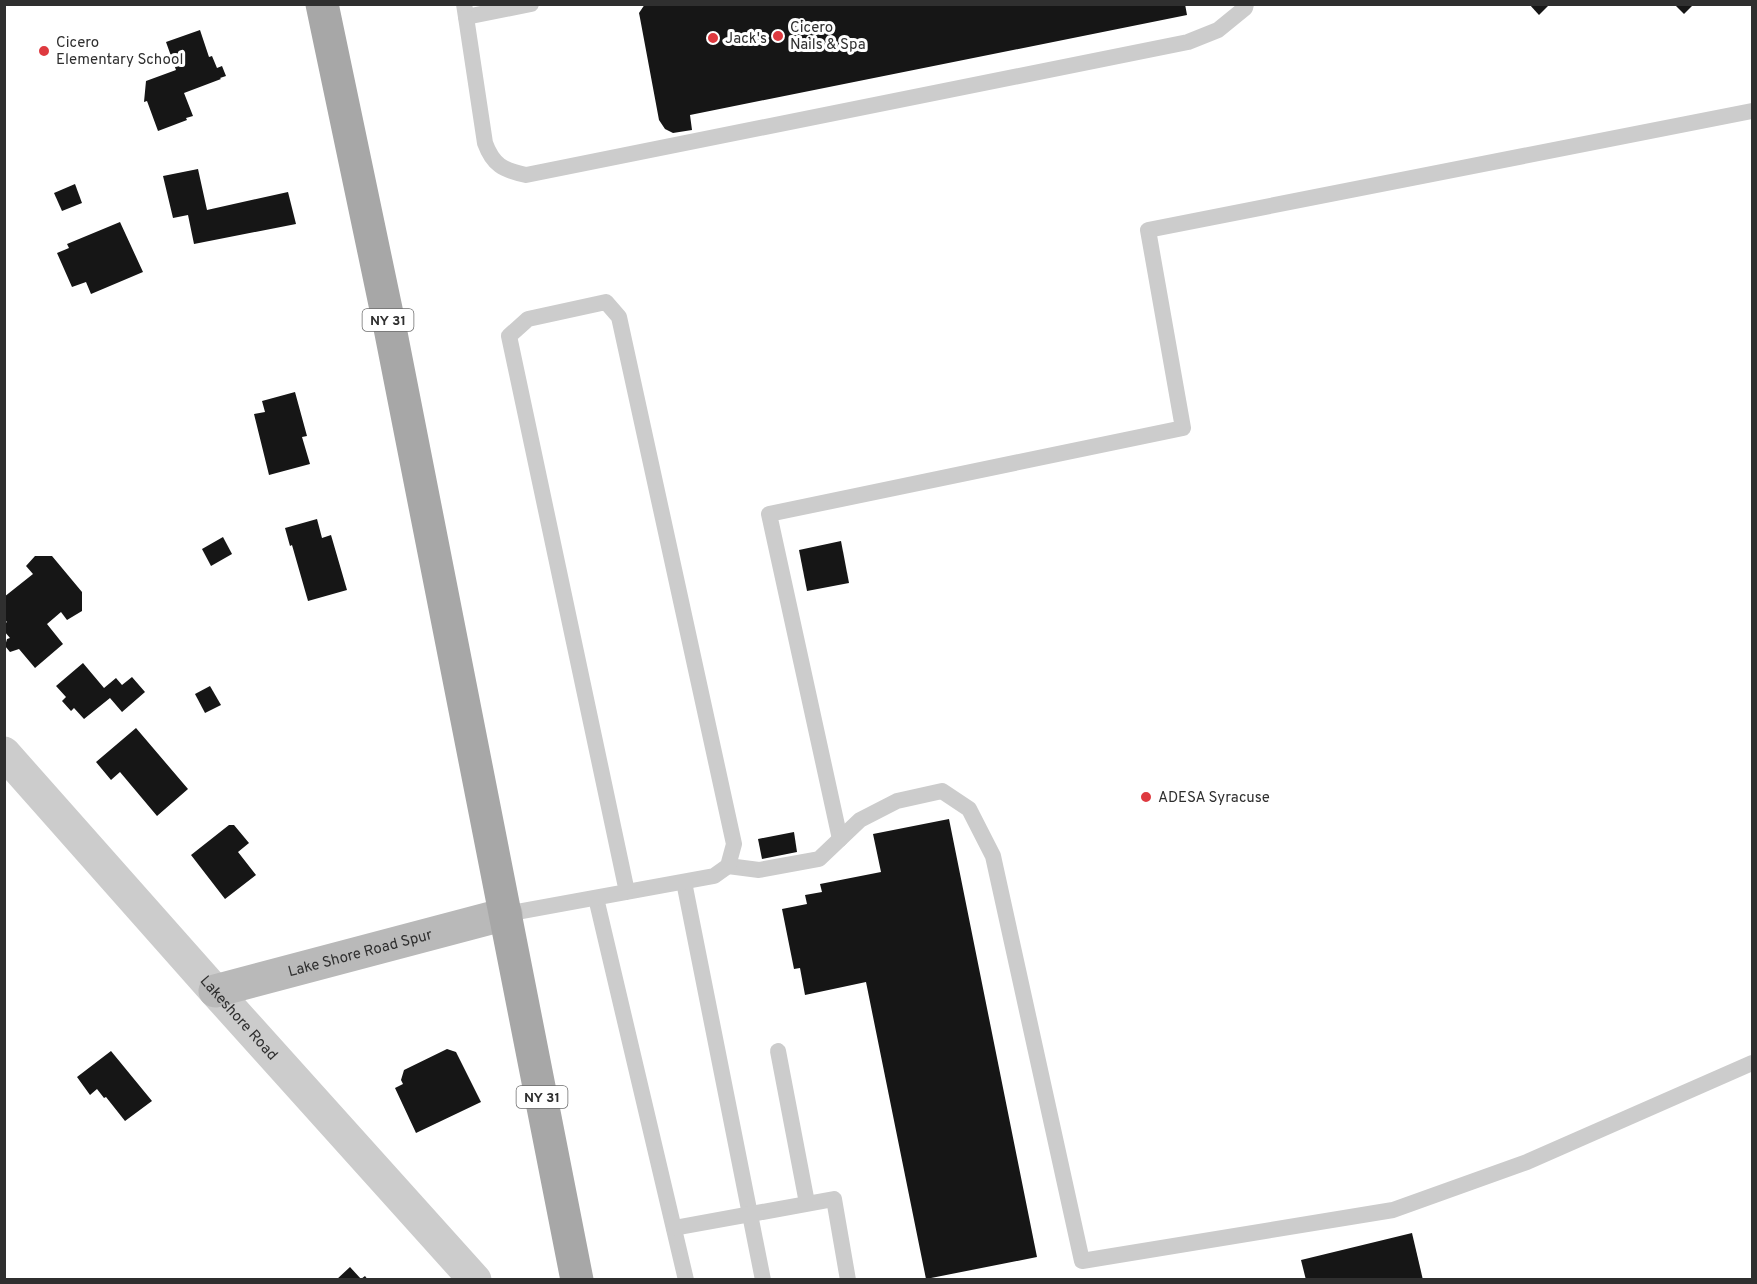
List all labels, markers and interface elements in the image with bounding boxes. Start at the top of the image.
place label: Cicero Nails & Spa [790,19,866,55]
marker: Cicero Nails & Spa [771,29,785,43]
place label: Jack's [725,30,767,49]
marker: Jack's [706,31,720,45]
place label: Cicero Elementary School [56,34,183,70]
marker: Cicero Elementary School [37,44,51,58]
road number: NY 31 [362,309,414,331]
place label: ADESA Syracuse [1158,789,1270,808]
marker: ADESA Syracuse [1139,790,1153,804]
street label: Lake Shore Road Spur [286,926,435,982]
street label: Lakeshore Road [195,972,281,1065]
road number: NY 31 [516,1086,568,1108]

